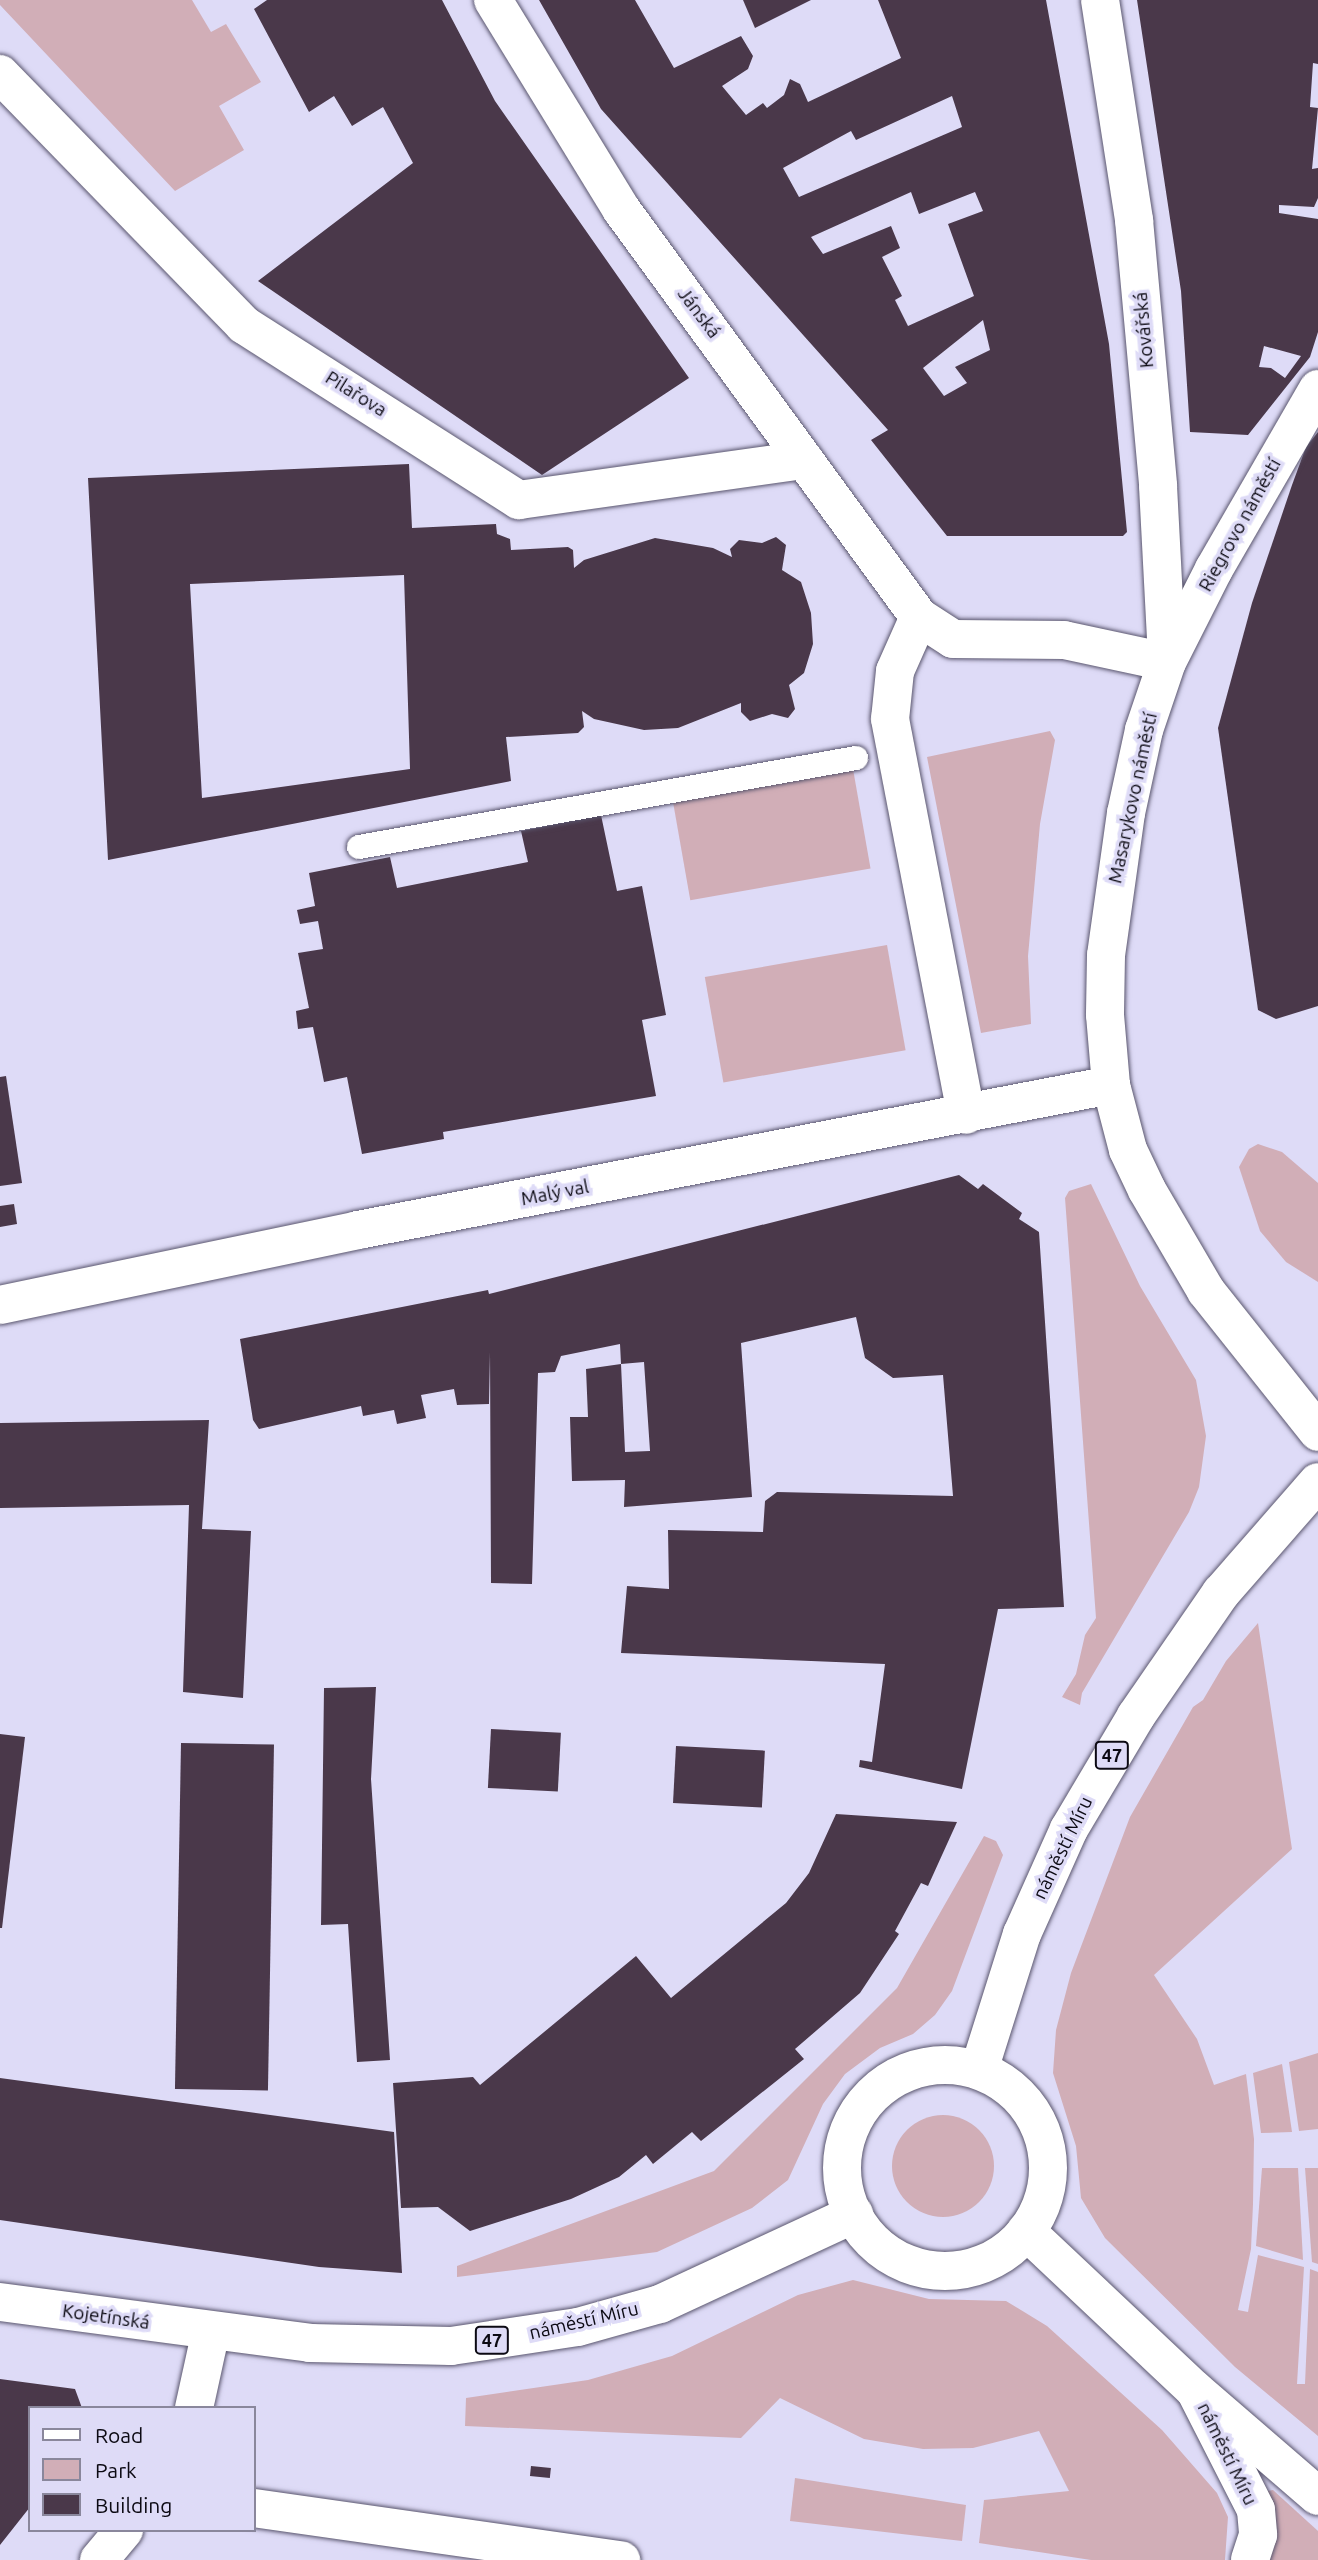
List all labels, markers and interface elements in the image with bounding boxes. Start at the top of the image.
street label: Jánská [673,283,725,343]
street label: Kovářská [1129,291,1159,369]
street label: Pilařova [321,366,391,422]
street label: Riegrovo náměstí [1194,454,1286,596]
street label: Masarykovo náměstí [1104,711,1162,885]
street label: Malý val [519,1175,591,1211]
road number: 47 [1094,1740,1130,1770]
street label: náměstí Míru [1028,1793,1098,1903]
street label: náměstí Míru [527,2297,641,2345]
street label: Kojetínská [61,2300,151,2334]
road number: 47 [475,2326,510,2354]
street label: náměstí Míru [1192,2399,1262,2509]
legend [28,2406,256,2532]
text: Road [95,2423,143,2447]
text: Park [95,2458,137,2482]
text: Building [95,2493,172,2517]

